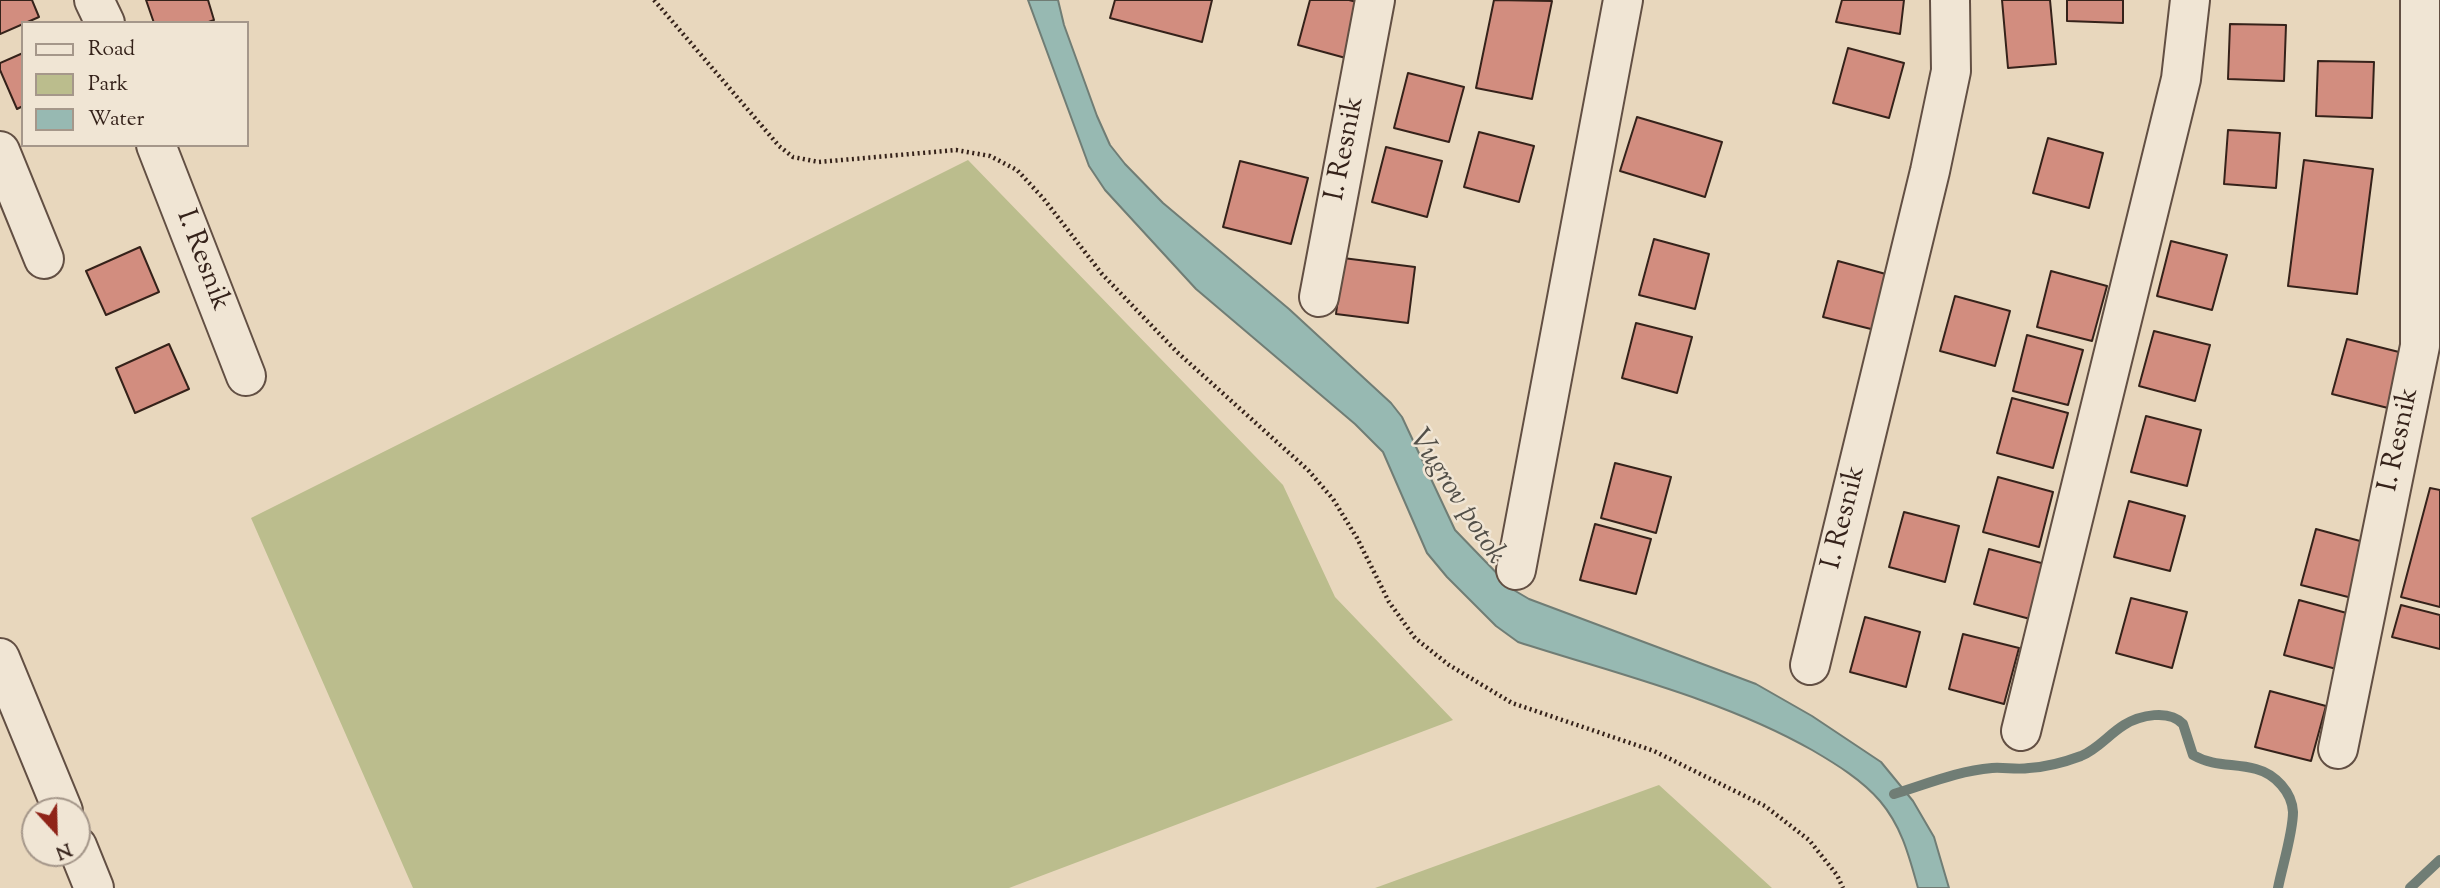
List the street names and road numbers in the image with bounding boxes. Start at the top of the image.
street label: I. Resnik [1320,94,1374,204]
street label: I. Resnik [166,206,236,316]
street label: I. Resnik [2374,385,2428,495]
street label: I. Resnik [1817,463,1875,573]

